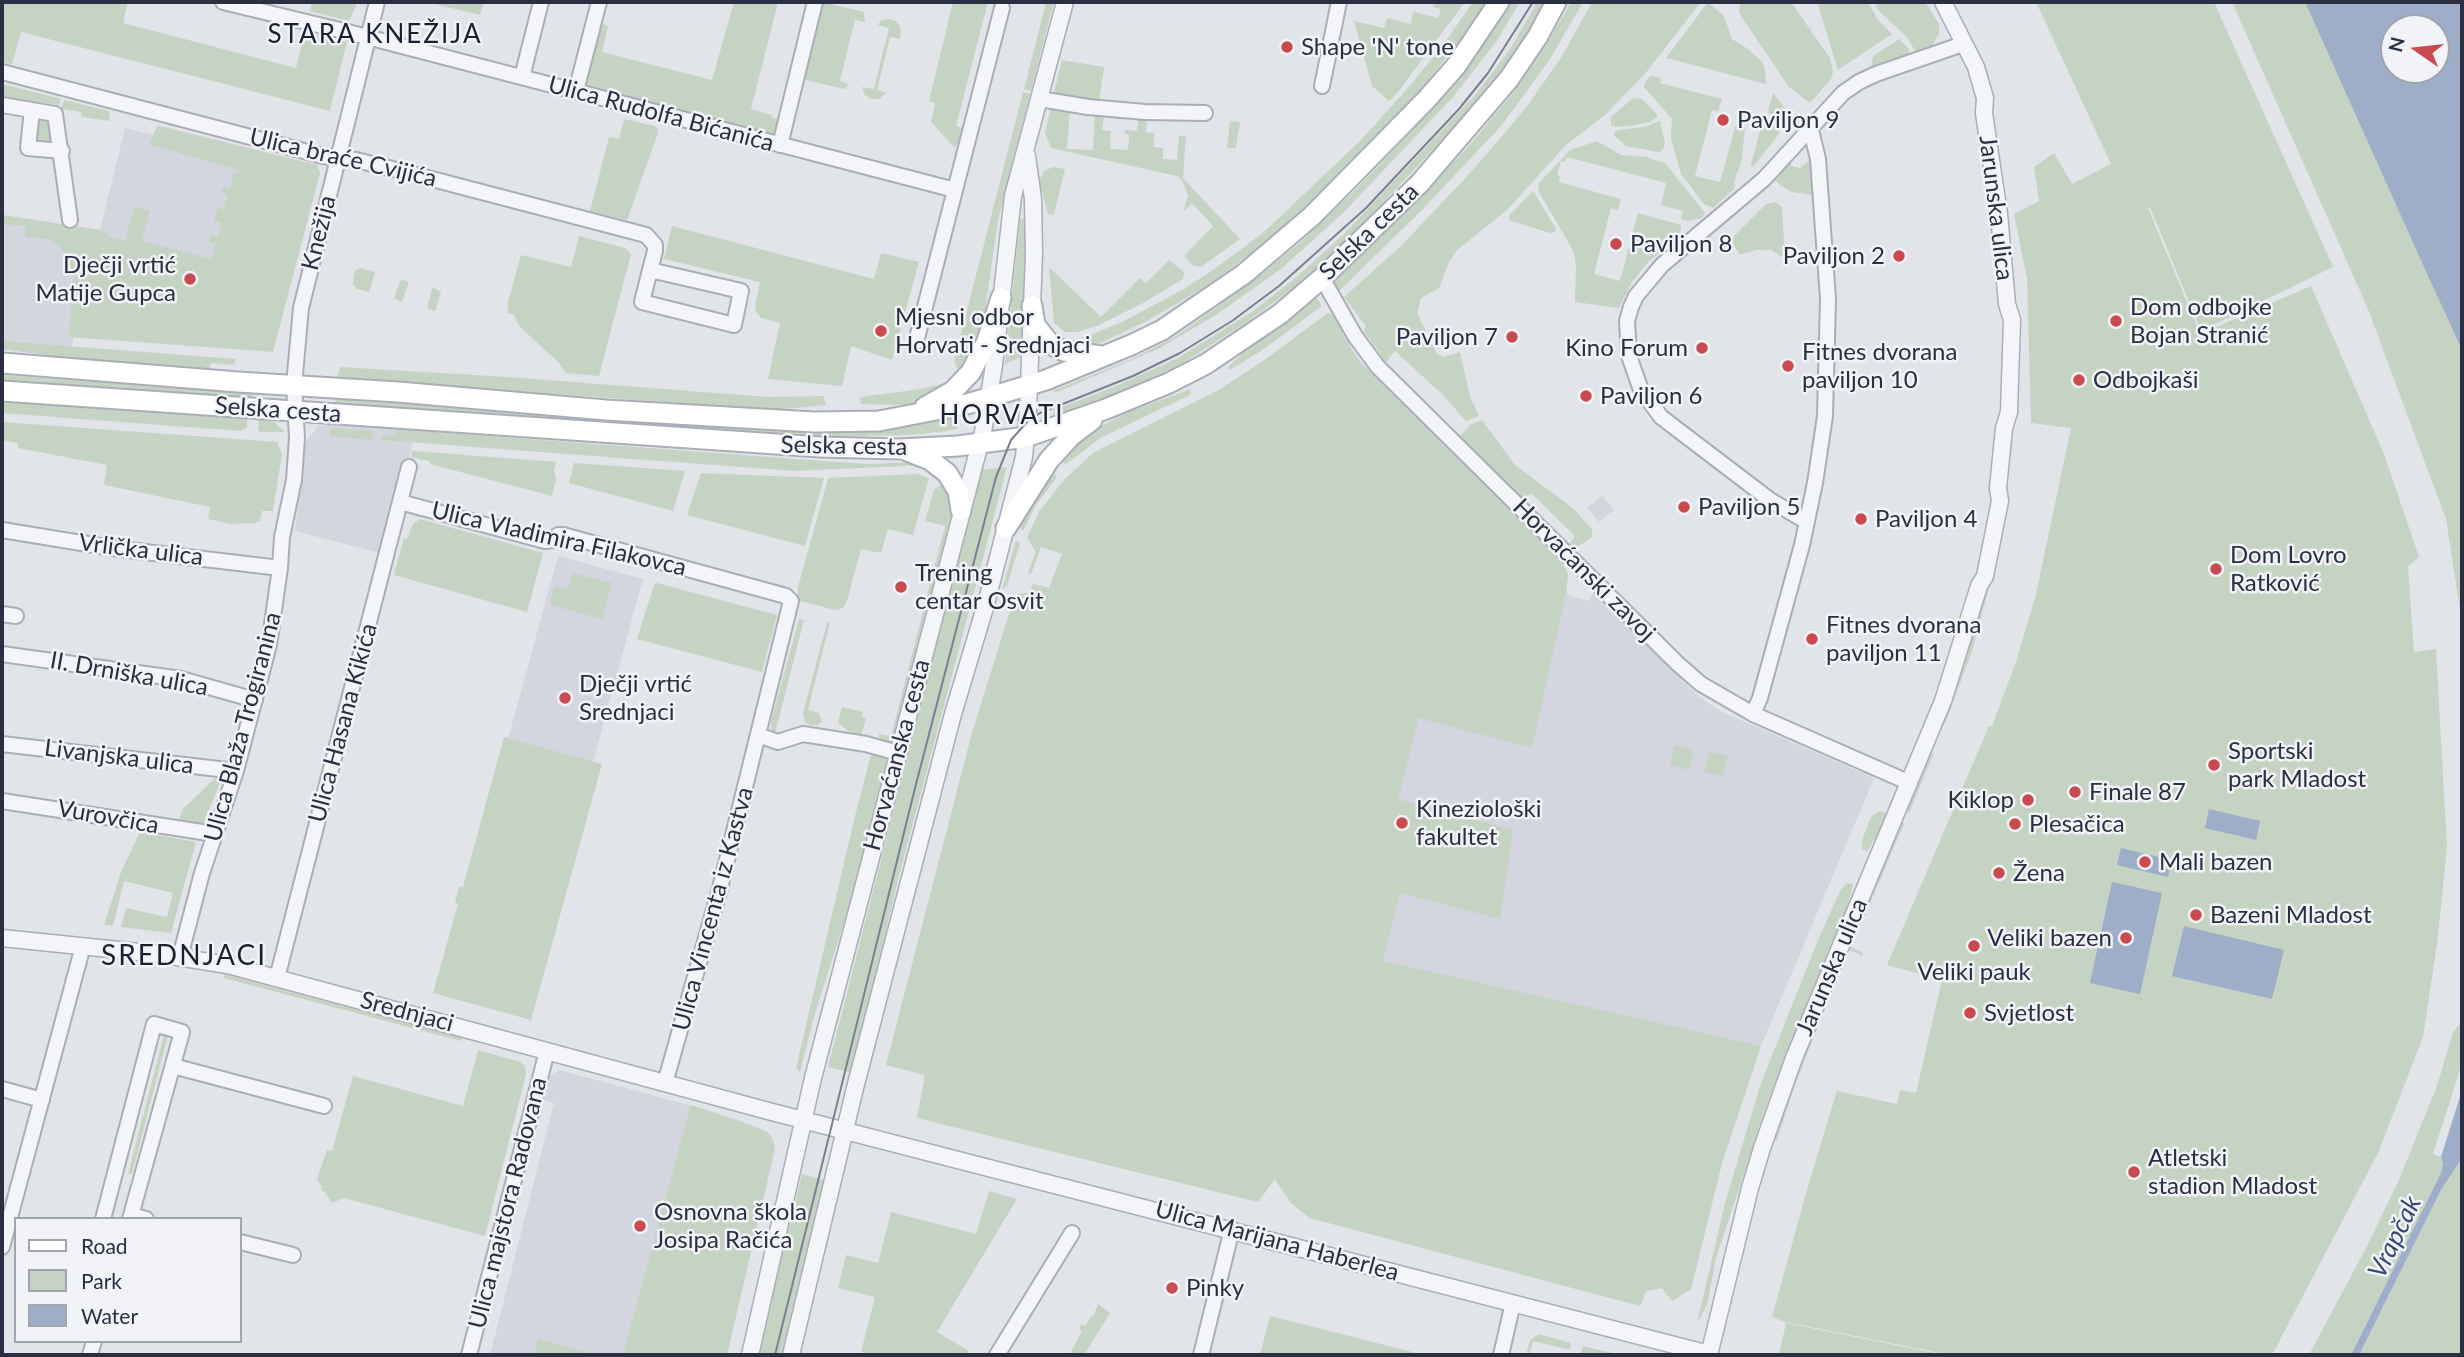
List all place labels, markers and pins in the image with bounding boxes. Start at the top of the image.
place label: Shape 'N' tone [1301,33,1454,61]
marker: Shape 'N' tone [1279,39,1295,55]
place label: Paviljon 9 [1737,106,1839,134]
marker: Paviljon 9 [1715,112,1731,128]
place label: Paviljon 8 [1630,230,1732,258]
marker: Paviljon 8 [1608,236,1624,252]
place label: Paviljon 2 [1783,242,1885,270]
marker: Paviljon 2 [1891,248,1907,264]
place label: Dječji vrtić Matije Gupca [35,251,176,307]
marker: Dječji vrtić Matije Gupca [182,271,198,287]
place label: Dom odbojke Bojan Stranić [2130,293,2272,349]
place label: Mjesni odbor Horvati - Srednjaci [895,303,1091,359]
marker: Dom odbojke Bojan Stranić [2108,313,2124,329]
marker: Mjesni odbor Horvati - Srednjaci [873,323,889,339]
place label: Paviljon 7 [1396,323,1498,351]
marker: Paviljon 7 [1504,329,1520,345]
place label: Kino Forum [1565,334,1688,362]
place label: Fitnes dvorana paviljon 10 [1802,338,1957,394]
marker: Kino Forum [1694,340,1710,356]
marker: Fitnes dvorana paviljon 10 [1780,358,1796,374]
place label: Odbojkaši [2093,366,2199,394]
marker: Odbojkaši [2071,372,2087,388]
place label: Paviljon 6 [1600,382,1702,410]
marker: Paviljon 6 [1578,388,1594,404]
place label: Paviljon 5 [1698,493,1800,521]
marker: Paviljon 5 [1676,499,1692,515]
place label: Paviljon 4 [1875,505,1977,533]
marker: Paviljon 4 [1853,511,1869,527]
place label: Dom Lovro Ratković [2230,541,2347,597]
place label: Trening centar Osvit [915,559,1044,615]
marker: Dom Lovro Ratković [2208,561,2224,577]
marker: Trening centar Osvit [893,579,909,595]
place label: Fitnes dvorana paviljon 11 [1826,611,1981,667]
marker: Fitnes dvorana paviljon 11 [1804,631,1820,647]
place label: Dječji vrtić Srednjaci [579,670,692,726]
marker: Dječji vrtić Srednjaci [557,690,573,706]
place label: Sportski park Mladost [2228,737,2366,793]
marker: Sportski park Mladost [2206,757,2222,773]
place label: Finale 87 [2089,778,2186,806]
marker: Finale 87 [2067,784,2083,800]
place label: Kiklop [1947,786,2014,814]
marker: Kiklop [2020,792,2036,808]
place label: Kineziološki fakultet [1416,795,1542,851]
place label: Plesačica [2029,810,2125,838]
marker: Kineziološki fakultet [1394,815,1410,831]
marker: Plesačica [2007,816,2023,832]
place label: Mali bazen [2159,848,2272,876]
marker: Mali bazen [2137,854,2153,870]
place label: Žena [2013,859,2065,887]
marker: Žena [1991,865,2007,881]
place label: Bazeni Mladost [2210,901,2372,929]
marker: Bazeni Mladost [2188,907,2204,923]
place label: Veliki bazen [1987,924,2112,952]
marker: Veliki bazen [2118,930,2134,946]
marker: Veliki pauk [1966,938,1982,954]
place label: Veliki pauk [1917,958,2031,986]
place label: Svjetlost [1984,999,2074,1027]
marker: Svjetlost [1962,1005,1978,1021]
place label: Atletski stadion Mladost [2148,1144,2317,1200]
marker: Atletski stadion Mladost [2126,1164,2142,1180]
place label: Osnovna škola Josipa Račića [654,1198,807,1254]
marker: Osnovna škola Josipa Račića [632,1218,648,1234]
place label: Pinky [1186,1274,1244,1302]
marker: Pinky [1164,1280,1180,1296]

